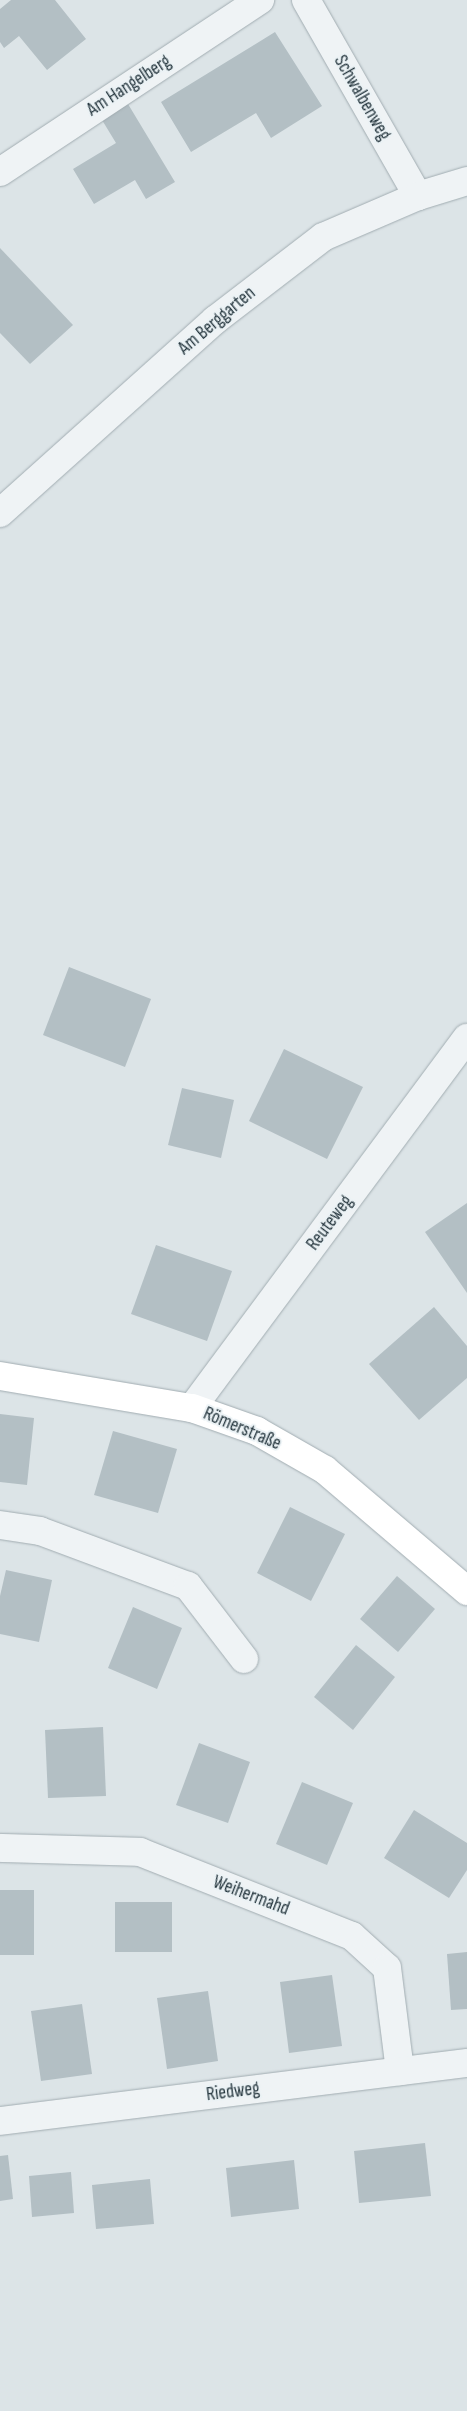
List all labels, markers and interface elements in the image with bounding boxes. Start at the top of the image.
street label: Am Hangelberg [83,50,175,122]
street label: Schwalbenweg [328,51,396,145]
street label: Am Berggarten [174,282,260,360]
street label: Reuteweg [302,1191,358,1255]
street label: Römerstraße [200,1402,284,1456]
street label: Weihermahd [210,1871,292,1921]
street label: Riedweg [205,2077,261,2107]

